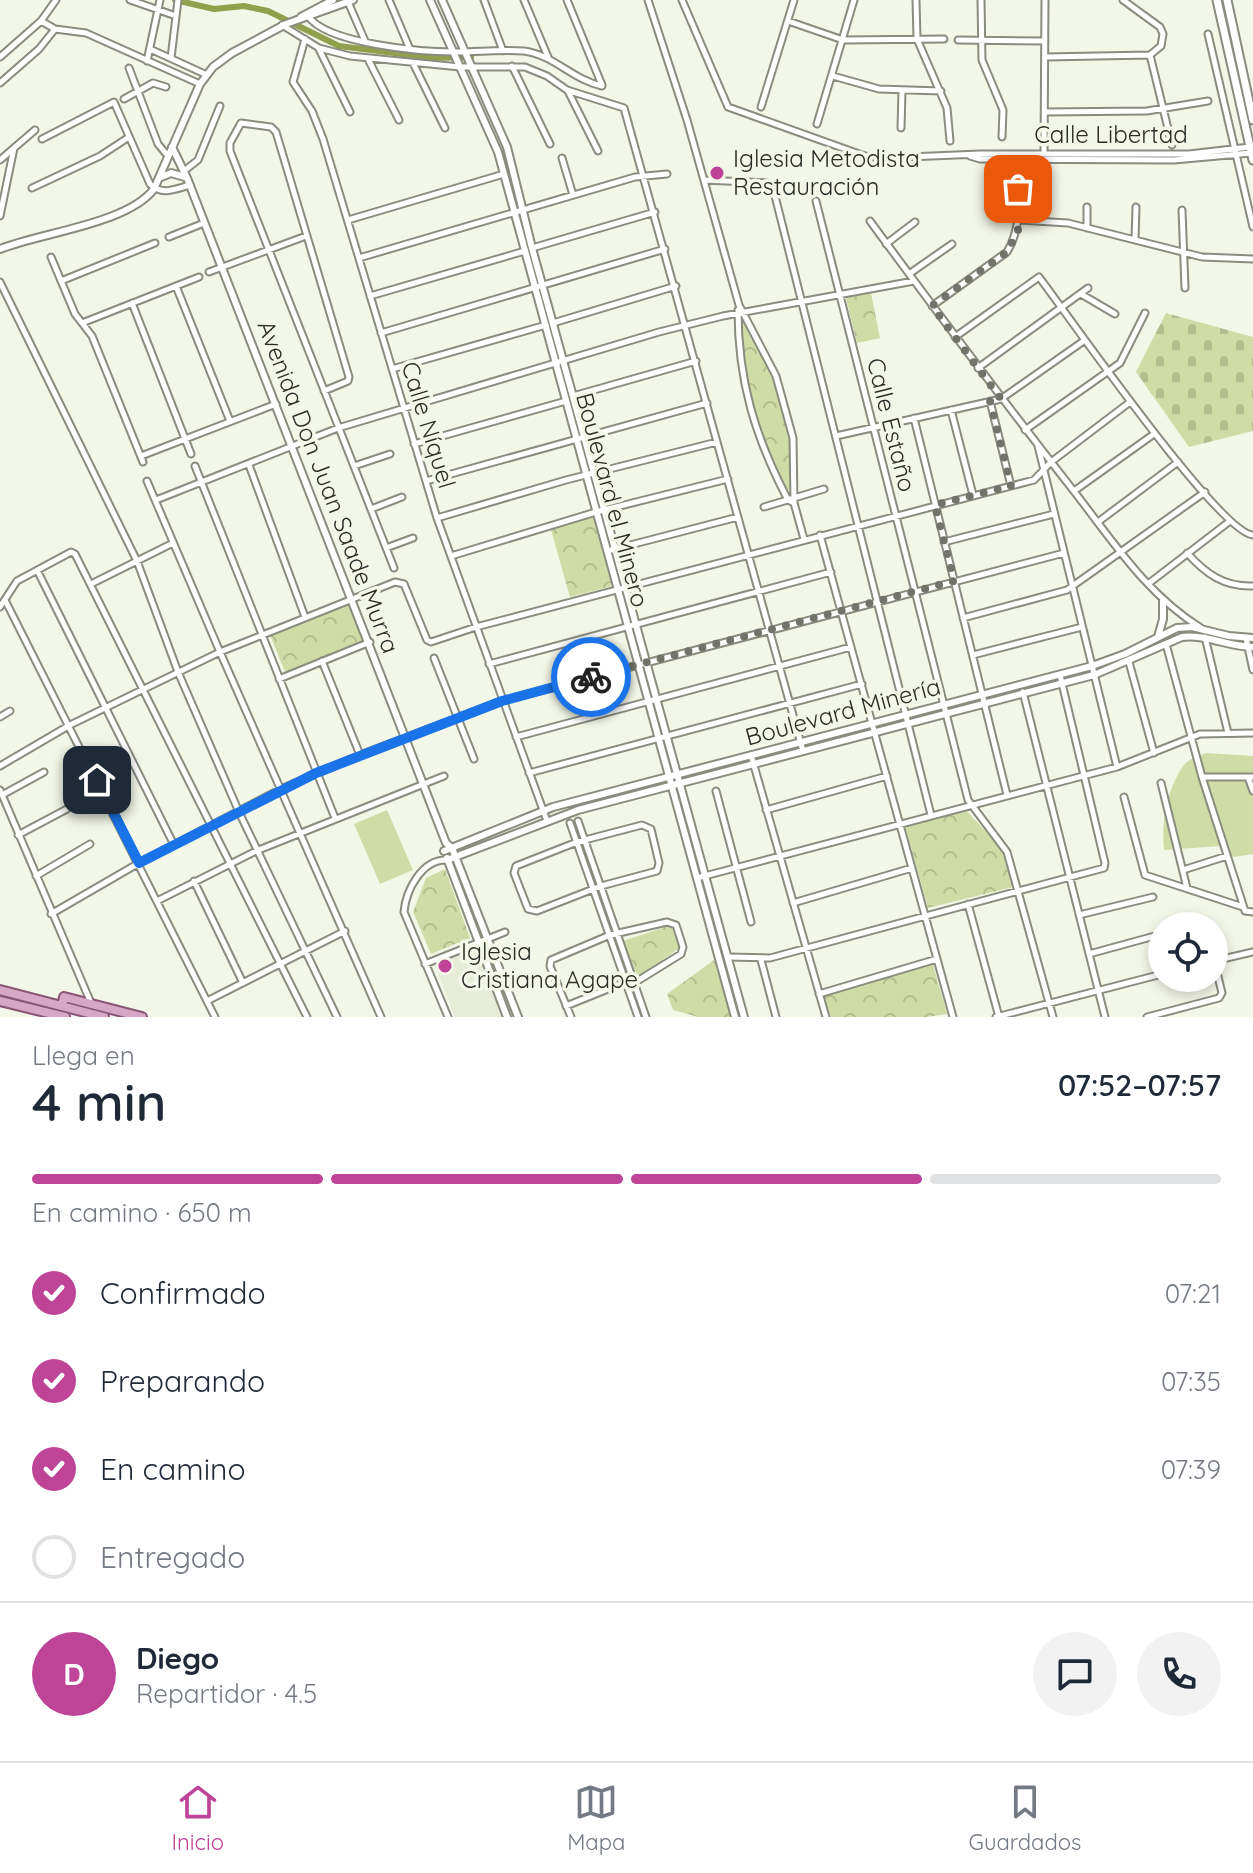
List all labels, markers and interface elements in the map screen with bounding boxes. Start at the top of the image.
street label: Calle Libertad [1034,119,1188,149]
place label: Iglesia Metodista Restauración [733,143,920,201]
pin [984,155,1052,223]
marker: Iglesia Metodista Restauración [708,164,726,182]
icon: bag [996,167,1040,211]
street label: Avenida Don Juan Saade Murra [251,316,406,657]
street label: Calle Estaño [861,355,923,495]
street label: Calle Níquel [395,358,462,492]
street label: Boulevard el Minero [570,389,656,610]
courier [551,637,631,717]
icon: bike [569,655,613,699]
street label: Boulevard Minería [742,671,944,752]
pin [63,746,131,814]
icon: home [75,758,119,802]
map controls [1148,912,1228,992]
button: locate [1148,912,1228,992]
place label: Iglesia Cristiana Agape [461,936,638,994]
marker: Iglesia Cristiana Agape [436,957,454,975]
text: Llega en [32,1039,135,1072]
text: 07:52–07:57 [1058,1066,1221,1104]
text: 4 min [32,1069,166,1134]
text: En camino · 650 m [32,1196,252,1229]
icon: check [32,1271,76,1315]
text: Confirmado [100,1274,266,1312]
text: 07:21 [1165,1277,1221,1310]
icon: check [32,1359,76,1403]
text: Preparando [100,1362,265,1400]
text: 07:35 [1161,1365,1221,1398]
icon: check [32,1447,76,1491]
text: En camino [100,1450,246,1488]
text: 07:39 [1161,1453,1221,1486]
text: Entregado [100,1538,245,1576]
button: chat [1033,1632,1117,1716]
button: phone [1137,1632,1221,1716]
text: Diego [136,1639,219,1677]
text: D [63,1655,85,1693]
text: Repartidor · 4.5 [136,1677,317,1710]
tab: Inicio [172,1780,224,1856]
tab: Mapa [567,1780,625,1856]
tab: Guardados [969,1780,1081,1856]

